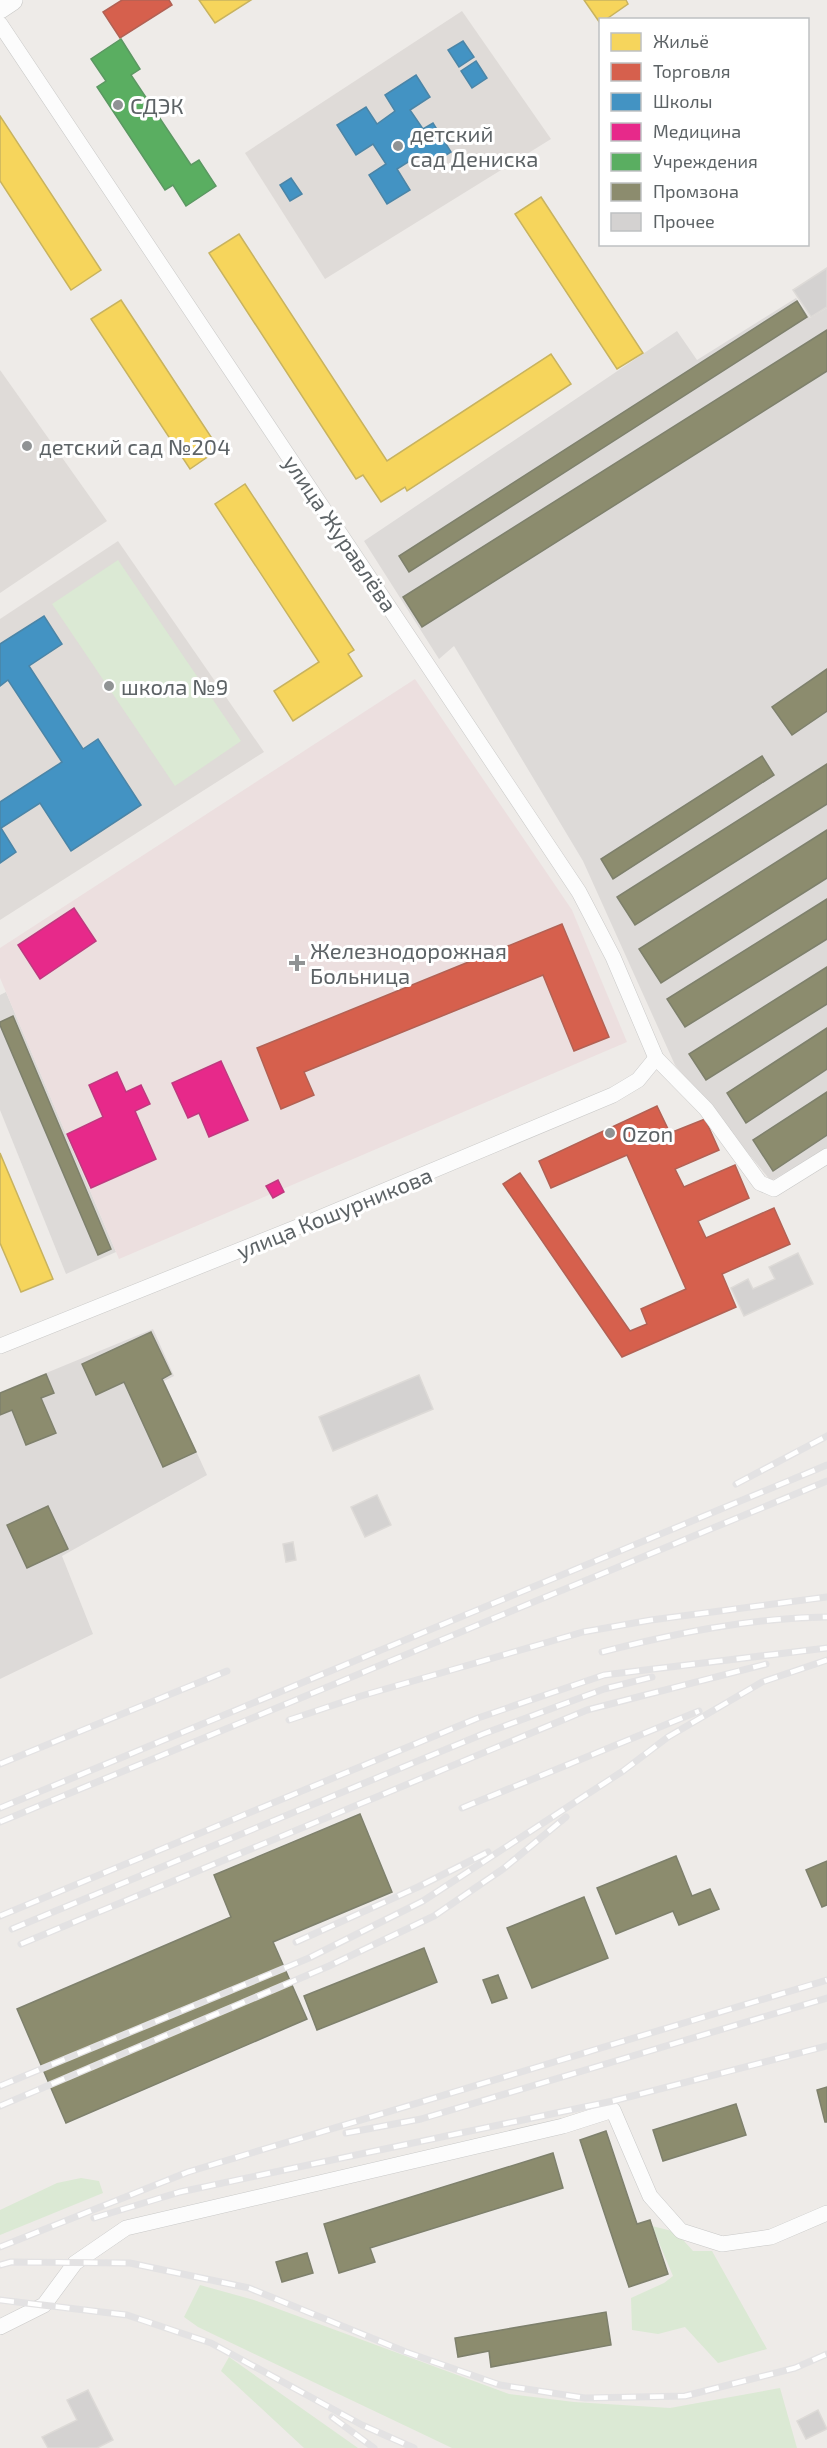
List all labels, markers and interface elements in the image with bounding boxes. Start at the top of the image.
legend [599,18,809,246]
text: Жильё [653,30,709,52]
text: Торговля [653,60,731,82]
text: Школы [653,90,713,112]
place label: СДЭК [130,92,184,118]
marker: СДЭК [111,98,125,112]
place label: детский сад Дениска [410,120,538,171]
text: Медицина [653,120,741,142]
marker: детский сад Дениска [391,139,405,153]
text: Учреждения [653,150,758,172]
text: Промзона [653,180,739,202]
text: Прочее [653,210,715,232]
place label: детский сад №204 [39,433,231,459]
marker: детский сад №204 [20,439,34,453]
street label: улица Журавлёва [278,450,403,617]
place label: школа №9 [121,673,228,699]
marker: школа №9 [102,679,116,693]
place label: Железнодорожная Больница [310,937,507,988]
marker: Железнодорожная Больница [288,954,306,972]
place label: Ozon [622,1120,673,1146]
marker: Ozon [603,1126,617,1140]
street label: улица Кошурникова [232,1161,436,1264]

